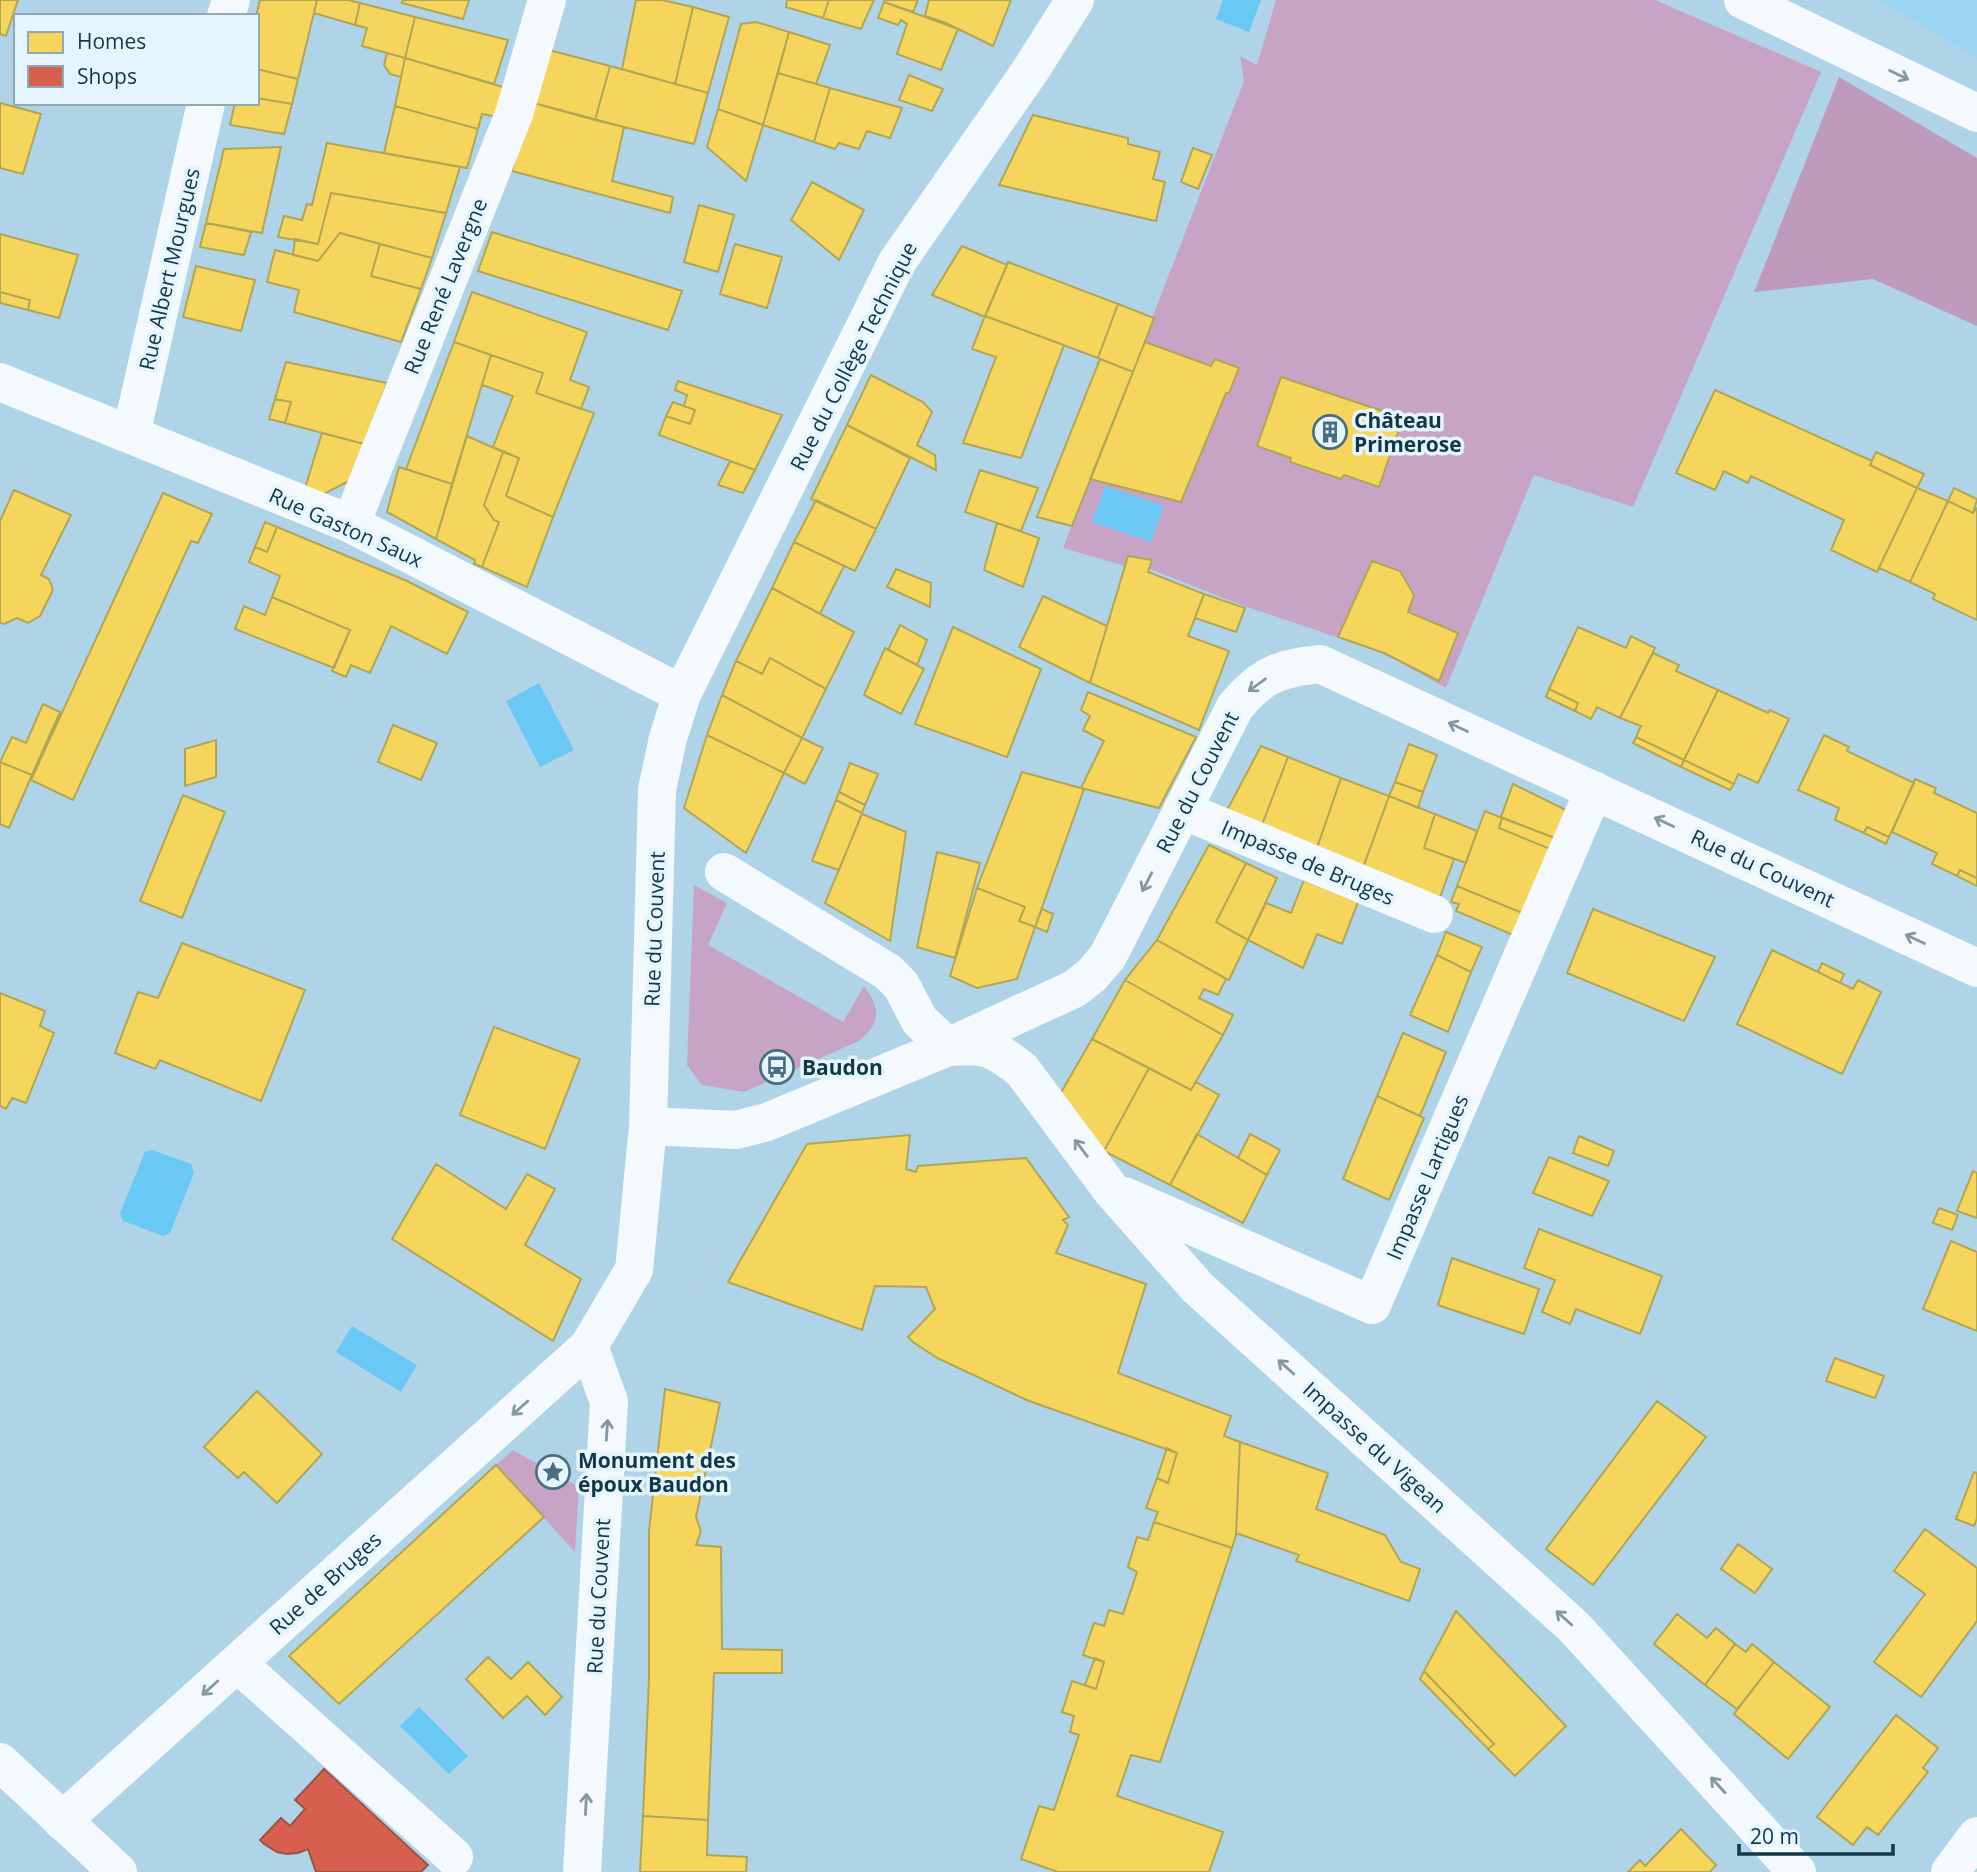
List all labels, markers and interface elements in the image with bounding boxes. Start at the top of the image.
legend [14,14,259,105]
text: Homes [77,27,146,55]
text: Shops [77,62,137,90]
one-way arrow [1888,69,1909,83]
street label: Rue Albert Mourgues [132,165,206,373]
street label: Rue René Lavergne [397,194,493,378]
street label: Rue du Collège Technique [783,237,923,475]
place label: Château Primerose [1354,406,1462,458]
building icon: Château Primerose [1311,413,1349,451]
street label: Rue Gaston Saux [265,481,427,573]
one-way arrow [1248,678,1267,692]
street label: Rue du Couvent [1149,706,1245,858]
one-way arrow [1448,720,1469,733]
street label: Impasse de Bruges [1217,813,1399,911]
one-way arrow [1654,815,1676,828]
street label: Rue du Couvent [1687,822,1839,914]
street label: Rue du Couvent [637,851,671,1007]
one-way arrow [1139,871,1153,891]
one-way arrow [1905,932,1926,945]
bus stop icon: Baudon [758,1048,796,1086]
place label: Baudon [802,1053,883,1081]
street label: Impasse Lartigues [1379,1090,1475,1264]
one-way arrow [1073,1139,1088,1158]
one-way arrow [1277,1359,1295,1375]
street label: Impasse du Vigean [1297,1375,1453,1519]
one-way arrow [511,1400,529,1416]
one-way arrow [601,1419,614,1442]
place label: Monument des époux Baudon [578,1446,736,1498]
place icon: Monument des époux Baudon [534,1453,572,1491]
street label: Rue du Couvent [580,1518,616,1674]
street label: Rue de Bruges [263,1525,387,1641]
one-way arrow [1555,1610,1573,1626]
one-way arrow [201,1680,219,1696]
one-way arrow [1710,1776,1726,1794]
one-way arrow [580,1793,593,1816]
scale bar [1739,1812,1893,1856]
text: 20 m [1750,1822,1799,1850]

